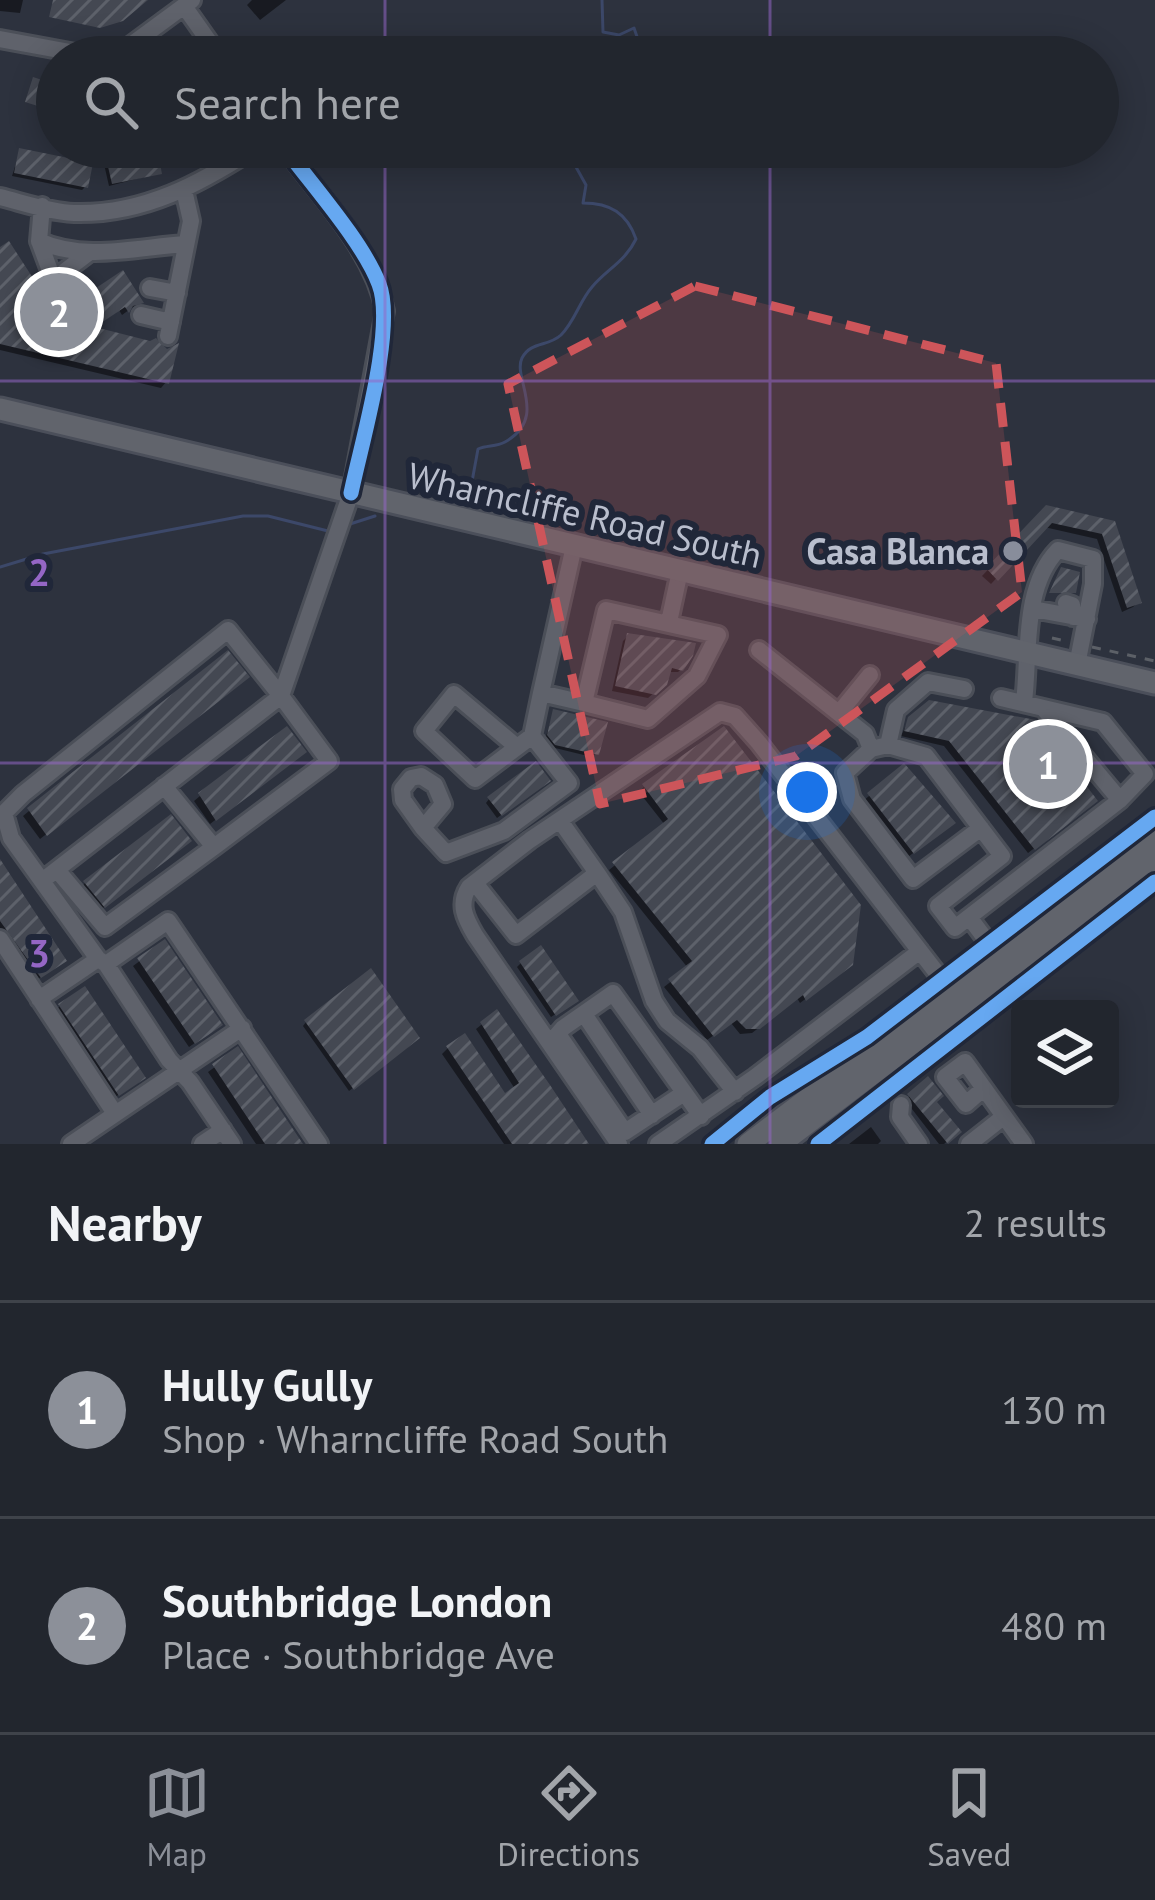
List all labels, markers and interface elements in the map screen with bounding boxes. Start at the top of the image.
search box [36,36,1119,168]
icon: search [78,69,144,135]
text: Search here [174,73,401,131]
pin: 2 [20,267,98,357]
street label: Wharncliffe Road South [404,451,767,578]
place label: Casa Blanca [806,527,989,574]
marker: Casa Blanca [1000,538,1026,564]
text: 2 [28,546,50,597]
pin: 1 [1009,719,1087,809]
your location [777,762,837,822]
text: 3 [28,927,50,978]
map controls [1011,1000,1119,1108]
button: layers [1011,1000,1119,1108]
text: Nearby [48,1189,202,1255]
text: 2 results [964,1197,1107,1248]
text: Hully Gully [162,1355,372,1413]
text: 1 [76,1384,98,1435]
text: 130 m [1001,1384,1107,1435]
text: Shop · Wharncliffe Road South [162,1413,668,1464]
text: Southbridge London [162,1571,552,1629]
text: 2 [76,1600,98,1651]
text: 480 m [1001,1600,1107,1651]
text: Place · Southbridge Ave [162,1629,555,1680]
tab: Map [144,1760,210,1875]
tab: Directions [497,1760,640,1875]
tab: Saved [927,1760,1011,1875]

